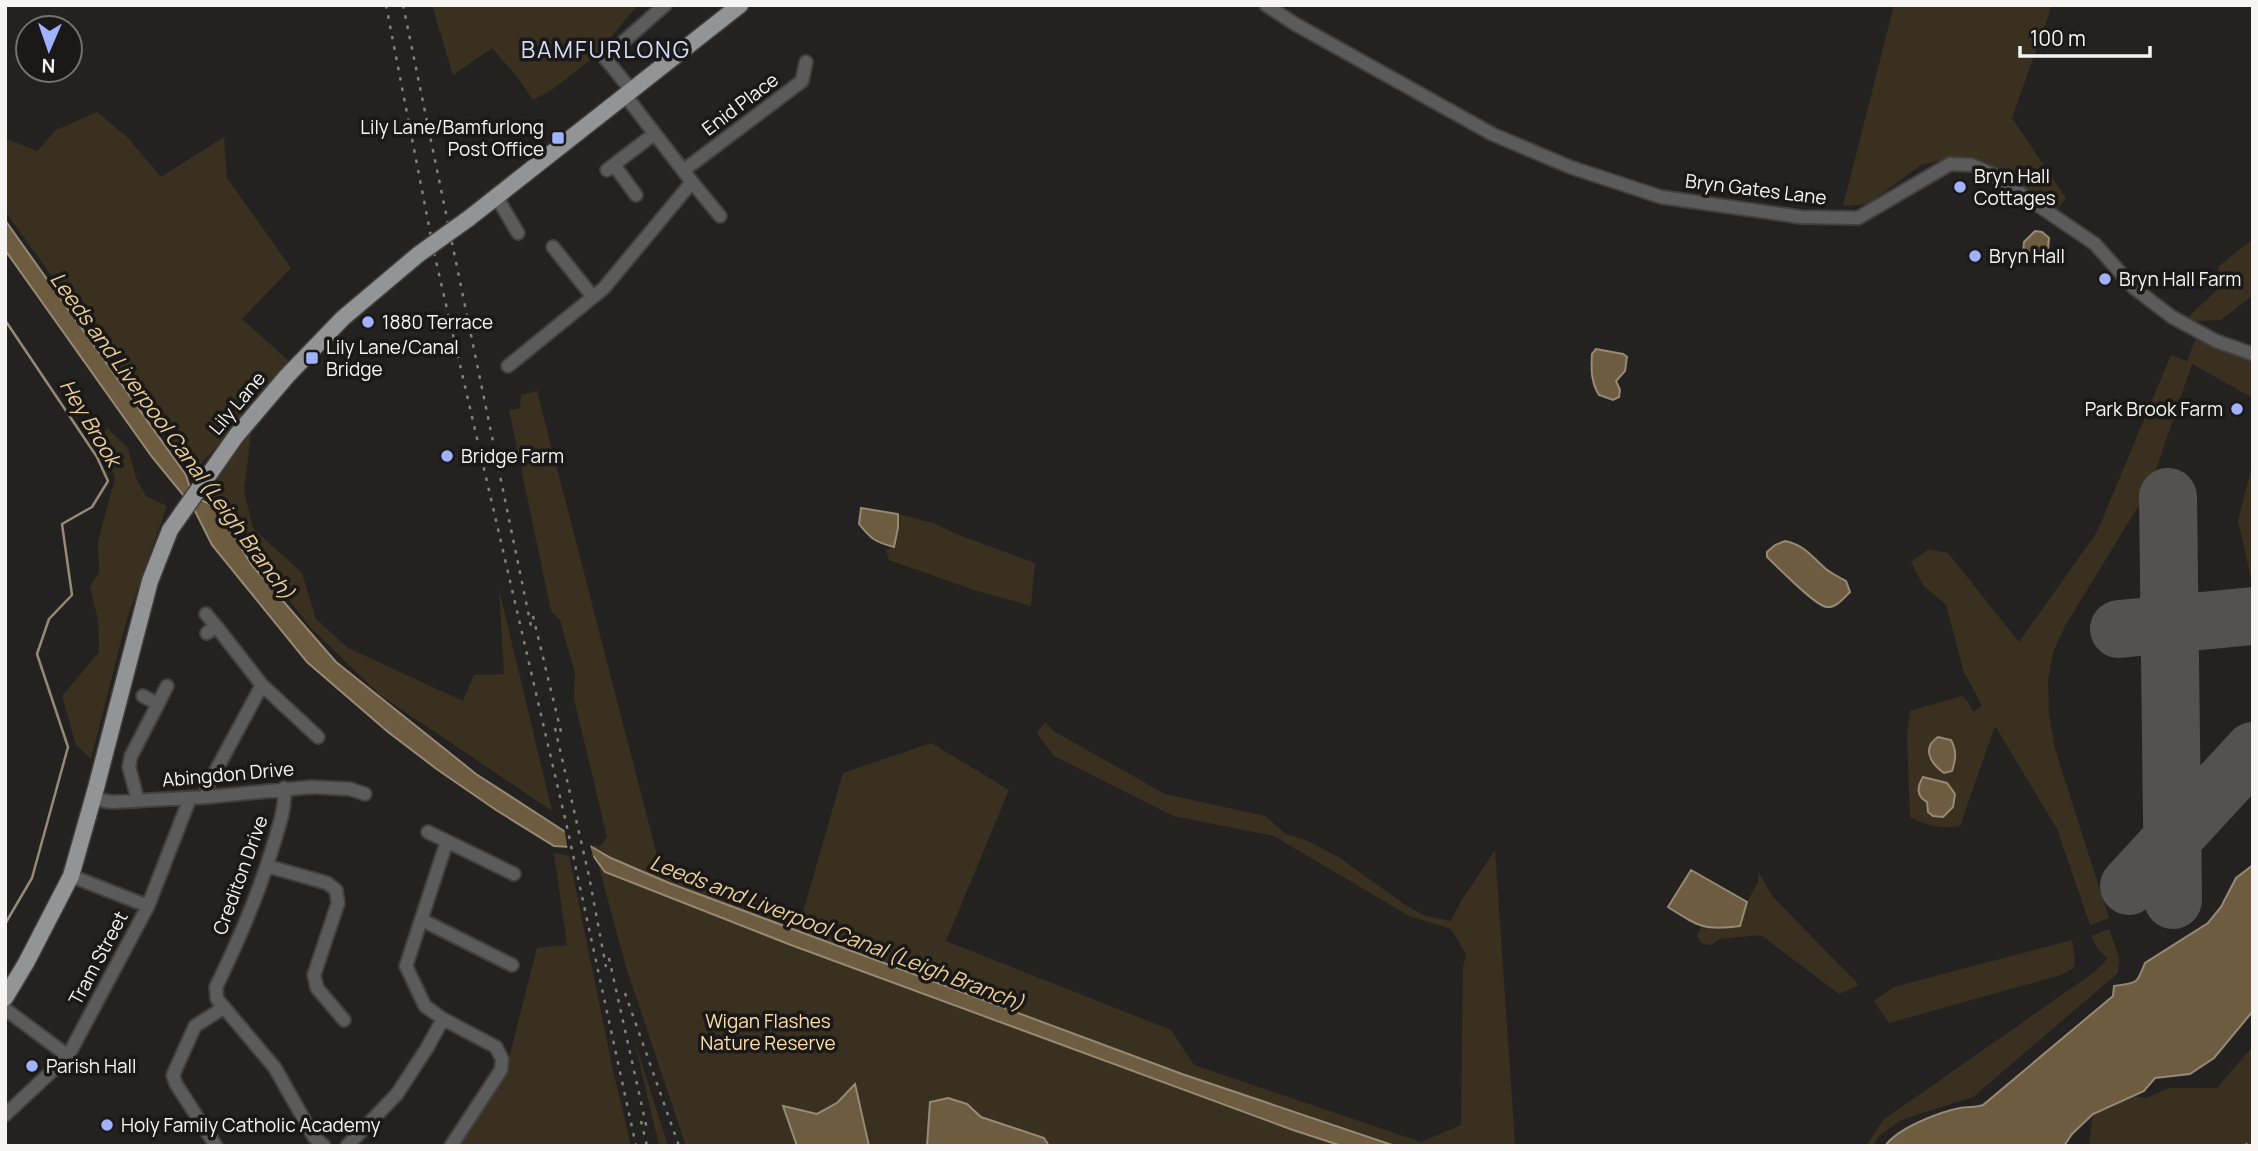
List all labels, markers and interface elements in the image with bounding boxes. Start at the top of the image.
north arrow [14,14,84,84]
scale bar [2020,14,2150,58]
text: 100 m [2030,24,2086,52]
district label: BAMFURLONG [521,33,691,65]
text: N [41,53,56,79]
street label: Enid Place [696,67,784,141]
place label: Lily Lane/Bamfurlong Post Office [360,114,544,162]
marker: Lily Lane/Bamfurlong Post Office [550,130,566,146]
place label: Bryn Hall Cottages [1974,163,2056,211]
street label: Bryn Gates Lane [1684,167,1828,211]
marker: Bryn Hall Cottages [1952,179,1968,195]
place label: Bryn Hall [1989,243,2065,269]
marker: Bryn Hall [1967,248,1983,264]
water label: Leeds and Liverpool Canal (Leigh Branch) [44,266,301,605]
place label: Bryn Hall Farm [2119,266,2241,292]
marker: Bryn Hall Farm [2097,271,2113,287]
place label: 1880 Terrace [382,309,493,335]
marker: 1880 Terrace [360,314,376,330]
place label: Lily Lane/Canal Bridge [326,334,459,382]
marker: Lily Lane/Canal Bridge [304,350,320,366]
street label: Lily Lane [203,366,271,440]
water label: Hey Brook [54,374,129,474]
place label: Park Brook Farm [2085,396,2223,422]
marker: Park Brook Farm [2229,401,2245,417]
place label: Bridge Farm [461,443,564,469]
marker: Bridge Farm [439,448,455,464]
street label: Abingdon Drive [161,755,295,793]
street label: Crediton Drive [206,812,274,938]
water label: Leeds and Liverpool Canal (Leigh Branch) [646,848,1028,1017]
street label: Tram Street [62,906,134,1010]
park label: Wigan Flashes Nature Reserve [700,1008,836,1056]
place label: Parish Hall [46,1053,136,1079]
marker: Parish Hall [24,1058,40,1074]
place label: Holy Family Catholic Academy [121,1112,380,1138]
marker: Holy Family Catholic Academy [99,1117,115,1133]

